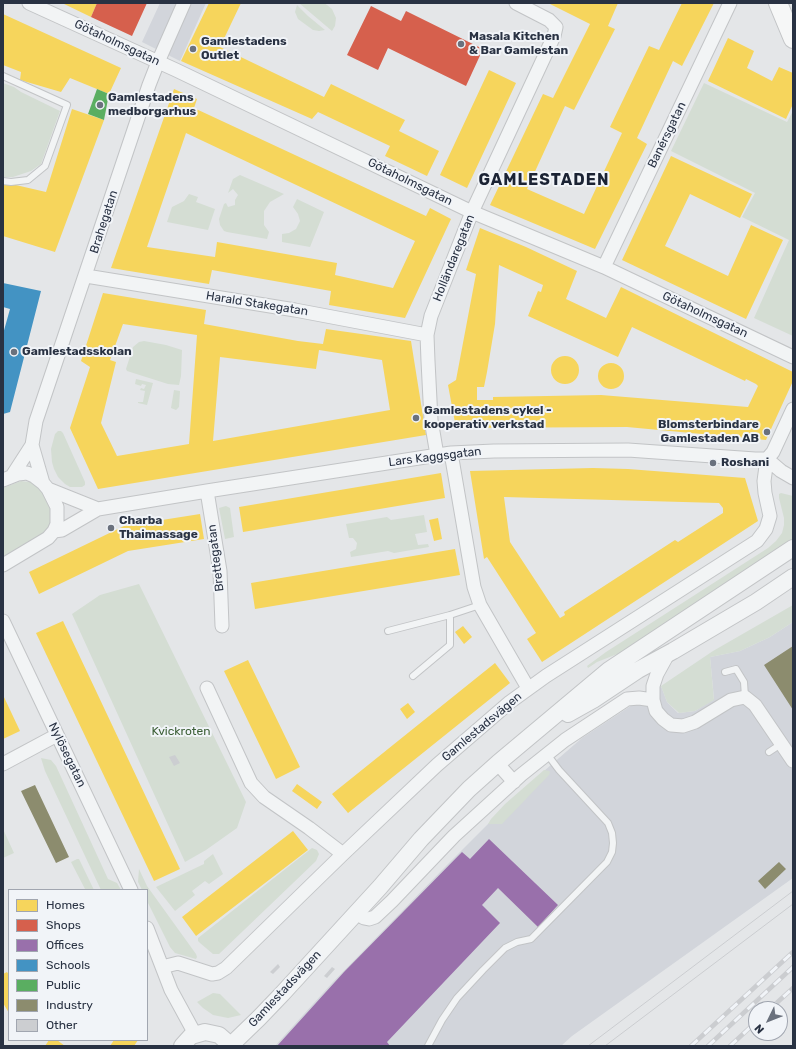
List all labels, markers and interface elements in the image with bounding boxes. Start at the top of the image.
street label: Götaholmsgatan [72,17,162,69]
place label: Masala Kitchen & Bar Gamlestan [469,30,568,58]
place label: Gamlestadens Outlet [201,35,287,63]
marker: Masala Kitchen & Bar Gamlestan [456,39,466,49]
marker: Gamlestadens Outlet [188,44,198,54]
place label: Gamlestadens medborgarhus [108,91,196,119]
marker: Gamlestadens medborgarhus [95,100,105,110]
street label: Banérsgatan [645,100,689,170]
street label: Götaholmsgatan [365,155,455,209]
district label: GAMLESTADEN [479,170,609,190]
street label: Brahegatan [87,189,121,255]
street label: Holländaregatan [430,212,478,304]
street label: Harald Stakegatan [205,289,309,319]
street label: Götaholmsgatan [660,289,750,341]
place label: Gamlestadsskolan [22,345,132,359]
marker: Gamlestadsskolan [9,347,19,357]
place label: Gamlestadens cykel - kooperativ verkstad [424,404,552,432]
marker: Gamlestadens cykel - kooperativ verkstad [411,413,421,423]
place label: Blomsterbindare Gamlestaden AB [658,418,759,446]
marker: Blomsterbindare Gamlestaden AB [762,427,772,437]
street label: Lars Kaggsgatan [388,444,482,470]
place label: Roshani [721,456,769,470]
marker: Roshani [708,458,718,468]
place label: Charba Thaimassage [119,514,198,542]
marker: Charba Thaimassage [106,523,116,533]
street label: Brettegatan [205,524,227,592]
street label: Gamlestadsvägen [439,689,525,765]
street label: Nylösegatan [45,720,89,790]
park label: Kvickroten [152,725,210,739]
legend [8,889,148,1041]
text: Homes [46,898,85,912]
text: Shops [46,918,81,932]
text: Offices [46,938,84,952]
street label: Gamlestadsvägen [246,948,324,1030]
text: Schools [46,958,90,972]
text: Public [46,978,81,992]
text: Industry [46,998,93,1012]
north arrow [748,1001,788,1041]
text: Other [46,1018,77,1032]
text: N [752,1022,767,1036]

